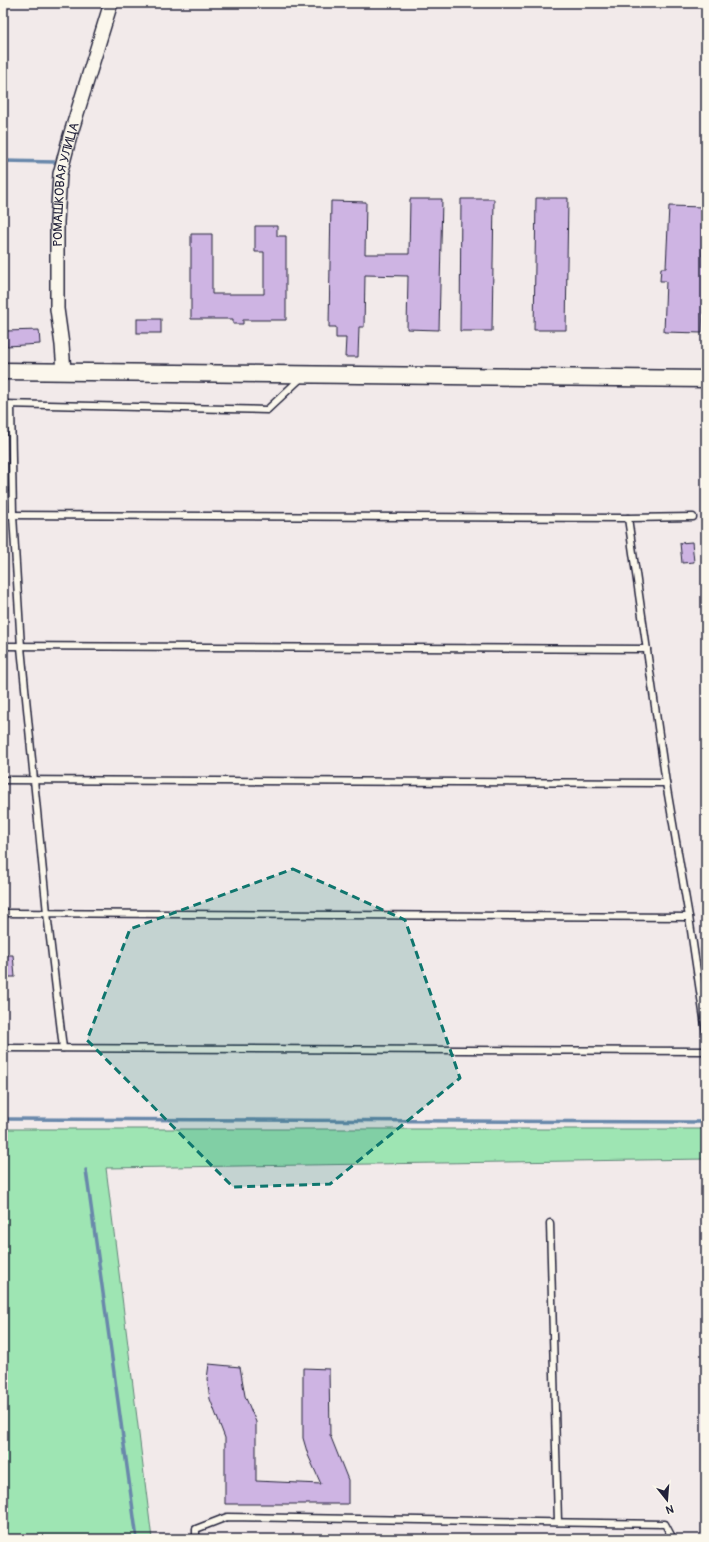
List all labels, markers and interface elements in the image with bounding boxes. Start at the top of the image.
street label: РОМАШКОВАЯ УЛИЦА [50,120,83,247]
north arrow [647,1480,687,1520]
text: N [664,1502,675,1517]

